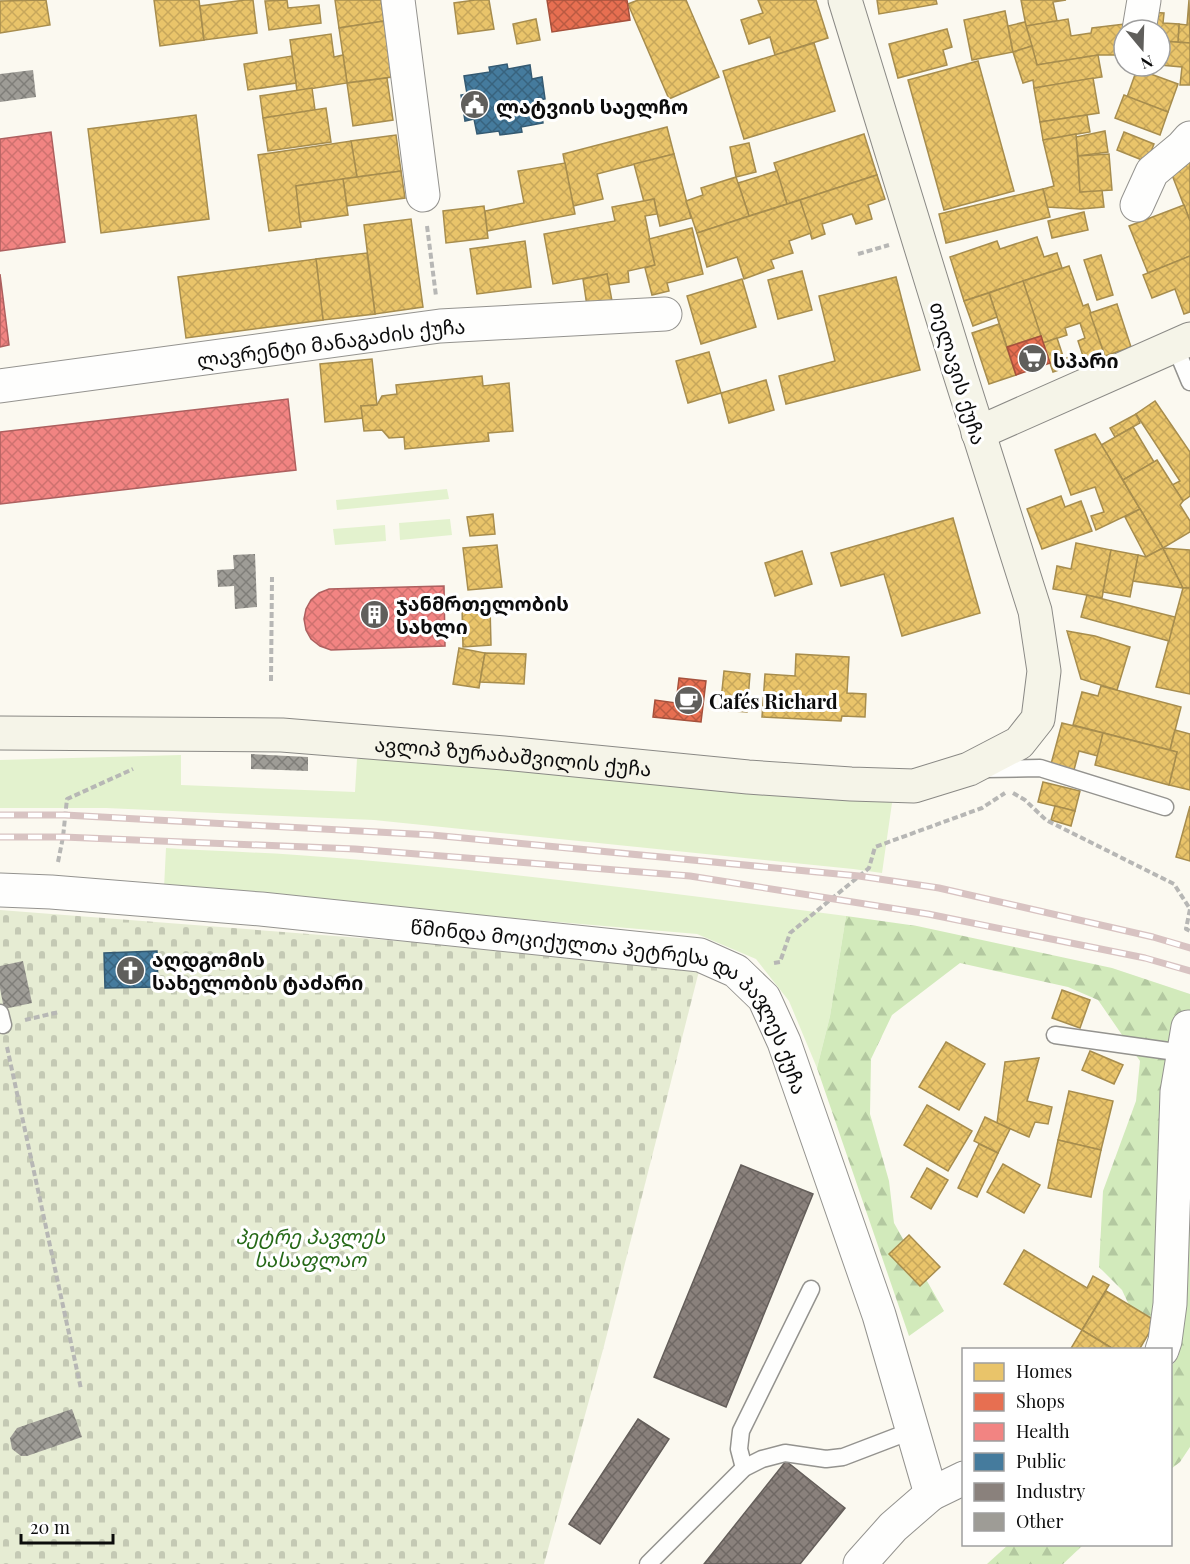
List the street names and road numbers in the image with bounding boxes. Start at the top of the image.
street label: თელავის ქუჩა [923,298,994,448]
street label: ლავრენტი მანაგაძის ქუჩა [195,311,466,374]
street label: ავლიპ ზურაბაშვილის ქუჩა [374,729,653,781]
street label: წმინდა მოციქულთა პეტრესა და პავლეს ქუჩა [409,911,814,1097]

